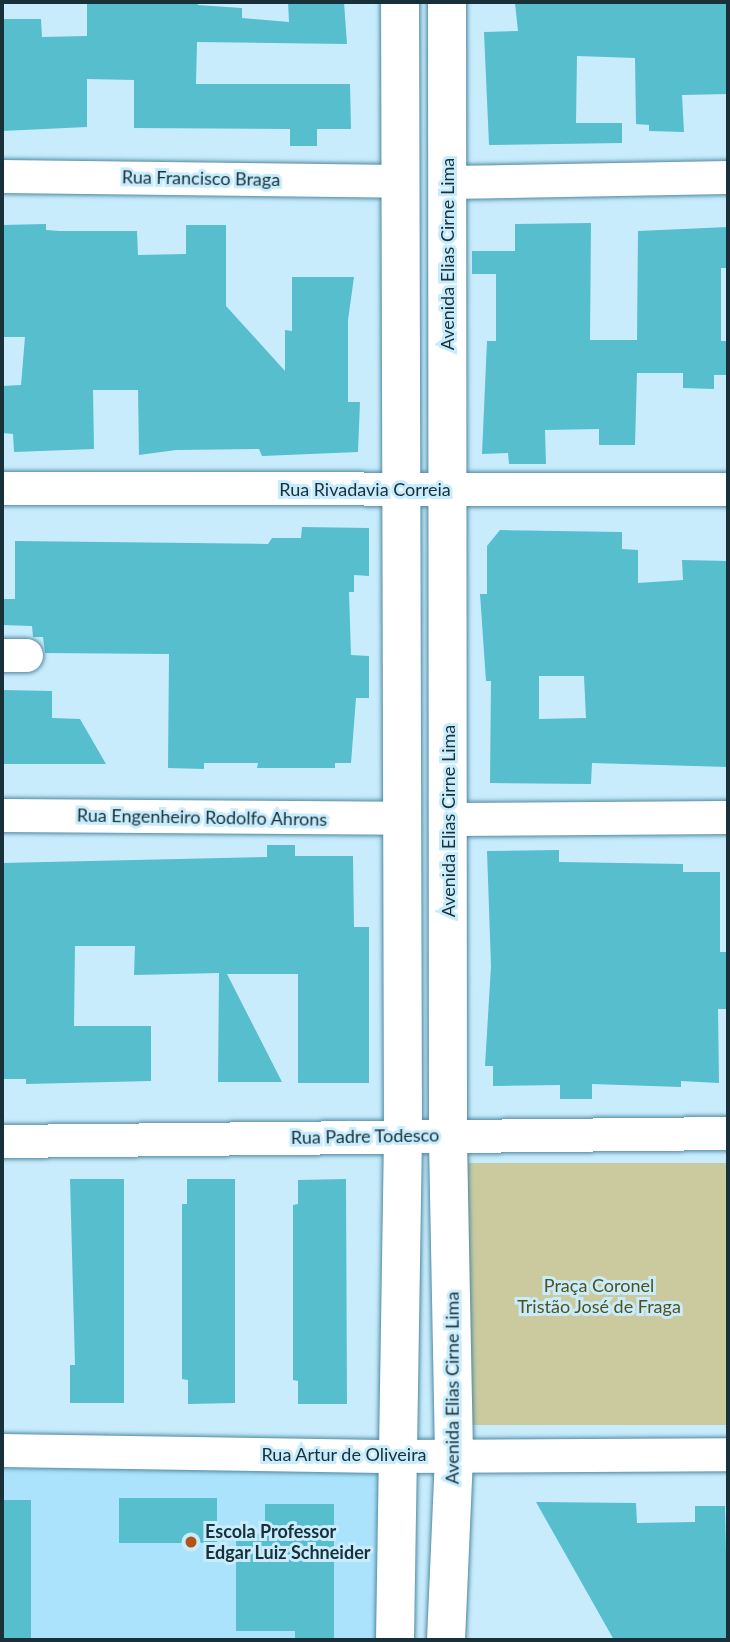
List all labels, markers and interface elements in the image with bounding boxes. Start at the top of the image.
street label: Avenida Elias Cirne Lima [436,158,458,350]
street label: Rua Francisco Braga [122,166,280,190]
street label: Rua Rivadavia Correia [279,478,451,500]
street label: Avenida Elias Cirne Lima [437,725,459,917]
street label: Rua Engenheiro Rodolfo Ahrons [76,804,328,830]
street label: Rua Padre Todesco [290,1124,440,1148]
park label: Praça Coronel Tristão José de Fraga [517,1275,681,1318]
street label: Avenida Elias Cirne Lima [441,1292,463,1484]
street label: Rua Artur de Oliveira [261,1443,427,1465]
place label: Escola Professor Edgar Luiz Schneider [205,1521,371,1564]
marker: Escola Professor Edgar Luiz Schneider [183,1534,199,1550]

